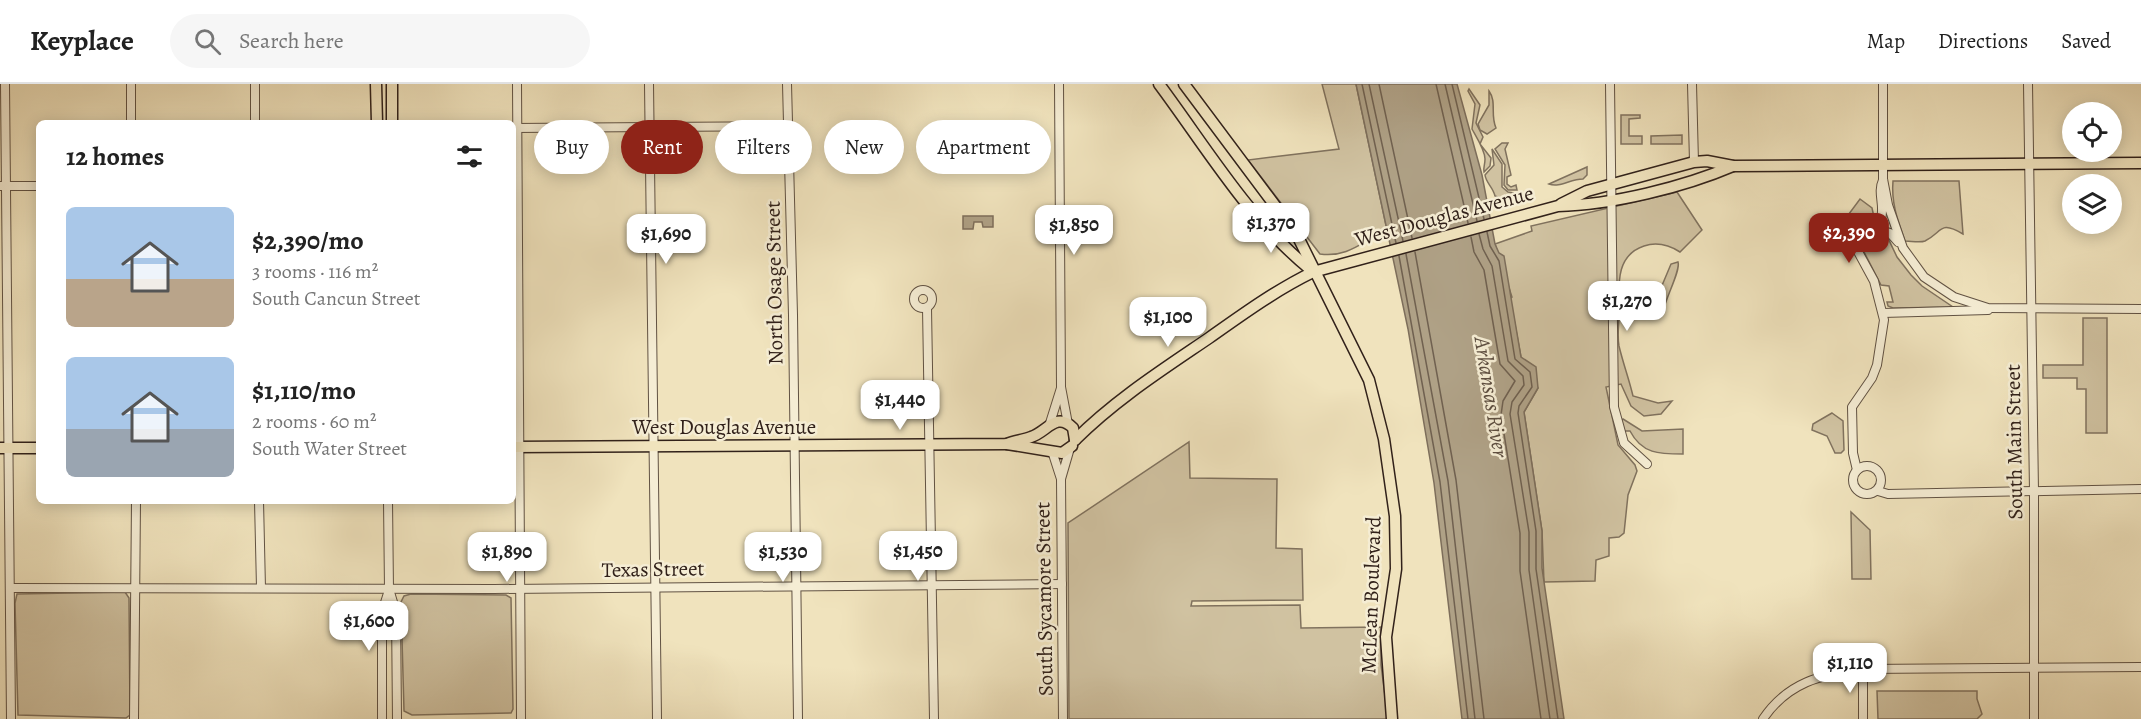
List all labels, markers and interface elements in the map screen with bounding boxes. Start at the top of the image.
search box [170,14,590,68]
text: Keyplace [30,22,134,60]
icon: search [191,25,224,58]
text: Search here [239,26,344,56]
text: Map [1867,27,1905,55]
text: Directions [1938,27,2028,55]
text: Saved [2061,27,2111,55]
map controls [2062,102,2122,234]
button: locate [2062,102,2122,162]
chip: Buy [534,120,609,174]
chip: Rent [621,120,703,174]
chip: Filters [715,120,812,174]
chip: New [824,120,904,174]
chip: Apartment [916,120,1051,174]
text: 12 homes [66,139,164,174]
icon: filters [453,140,486,173]
button: layers [2062,174,2122,234]
street label: West Douglas Avenue [1351,179,1537,254]
street label: North Osage Street [759,201,789,365]
pin: $1,370 [1222,203,1320,254]
pin: $1,850 [1025,205,1123,256]
text: $1,370 [1246,209,1296,236]
text: $1,850 [1049,211,1099,238]
pin: $2,390 [1800,213,1898,264]
pin: $1,690 [617,214,715,265]
text: $2,390 [1823,219,1875,246]
text: $1,690 [641,220,691,247]
text: $2,390/mo [252,223,364,258]
icon: home [114,231,186,303]
text: 3 rooms · 116 m² [252,258,378,285]
pin: $1,270 [1578,281,1676,332]
text: South Cancun Street [252,285,420,312]
text: $1,270 [1602,287,1652,314]
pin: $1,100 [1119,297,1217,348]
text: $1,100 [1143,303,1193,330]
water label: Arkansas River [1467,334,1516,461]
street label: South Main Street [1999,364,2029,520]
text: $1,110/mo [252,373,356,408]
pin: $1,440 [851,380,949,431]
icon: home [114,381,186,453]
text: $1,440 [875,386,925,413]
text: 2 rooms · 60 m² [252,408,376,435]
street label: West Douglas Avenue [631,413,816,441]
text: South Water Street [252,435,407,462]
street label: South Sycamore Street [1028,502,1060,696]
street label: McLean Boulevard [1354,515,1388,674]
pin: $1,450 [869,531,967,582]
pin: $1,890 [458,532,556,583]
pin: $1,530 [734,532,832,583]
text: $1,450 [893,537,943,564]
text: $1,890 [482,538,532,565]
text: $1,530 [758,538,808,565]
street label: Texas Street [601,554,705,584]
pin: $1,600 [320,601,418,652]
text: $1,600 [343,607,395,634]
pin: $1,110 [1801,643,1899,694]
text: $1,110 [1827,649,1873,676]

